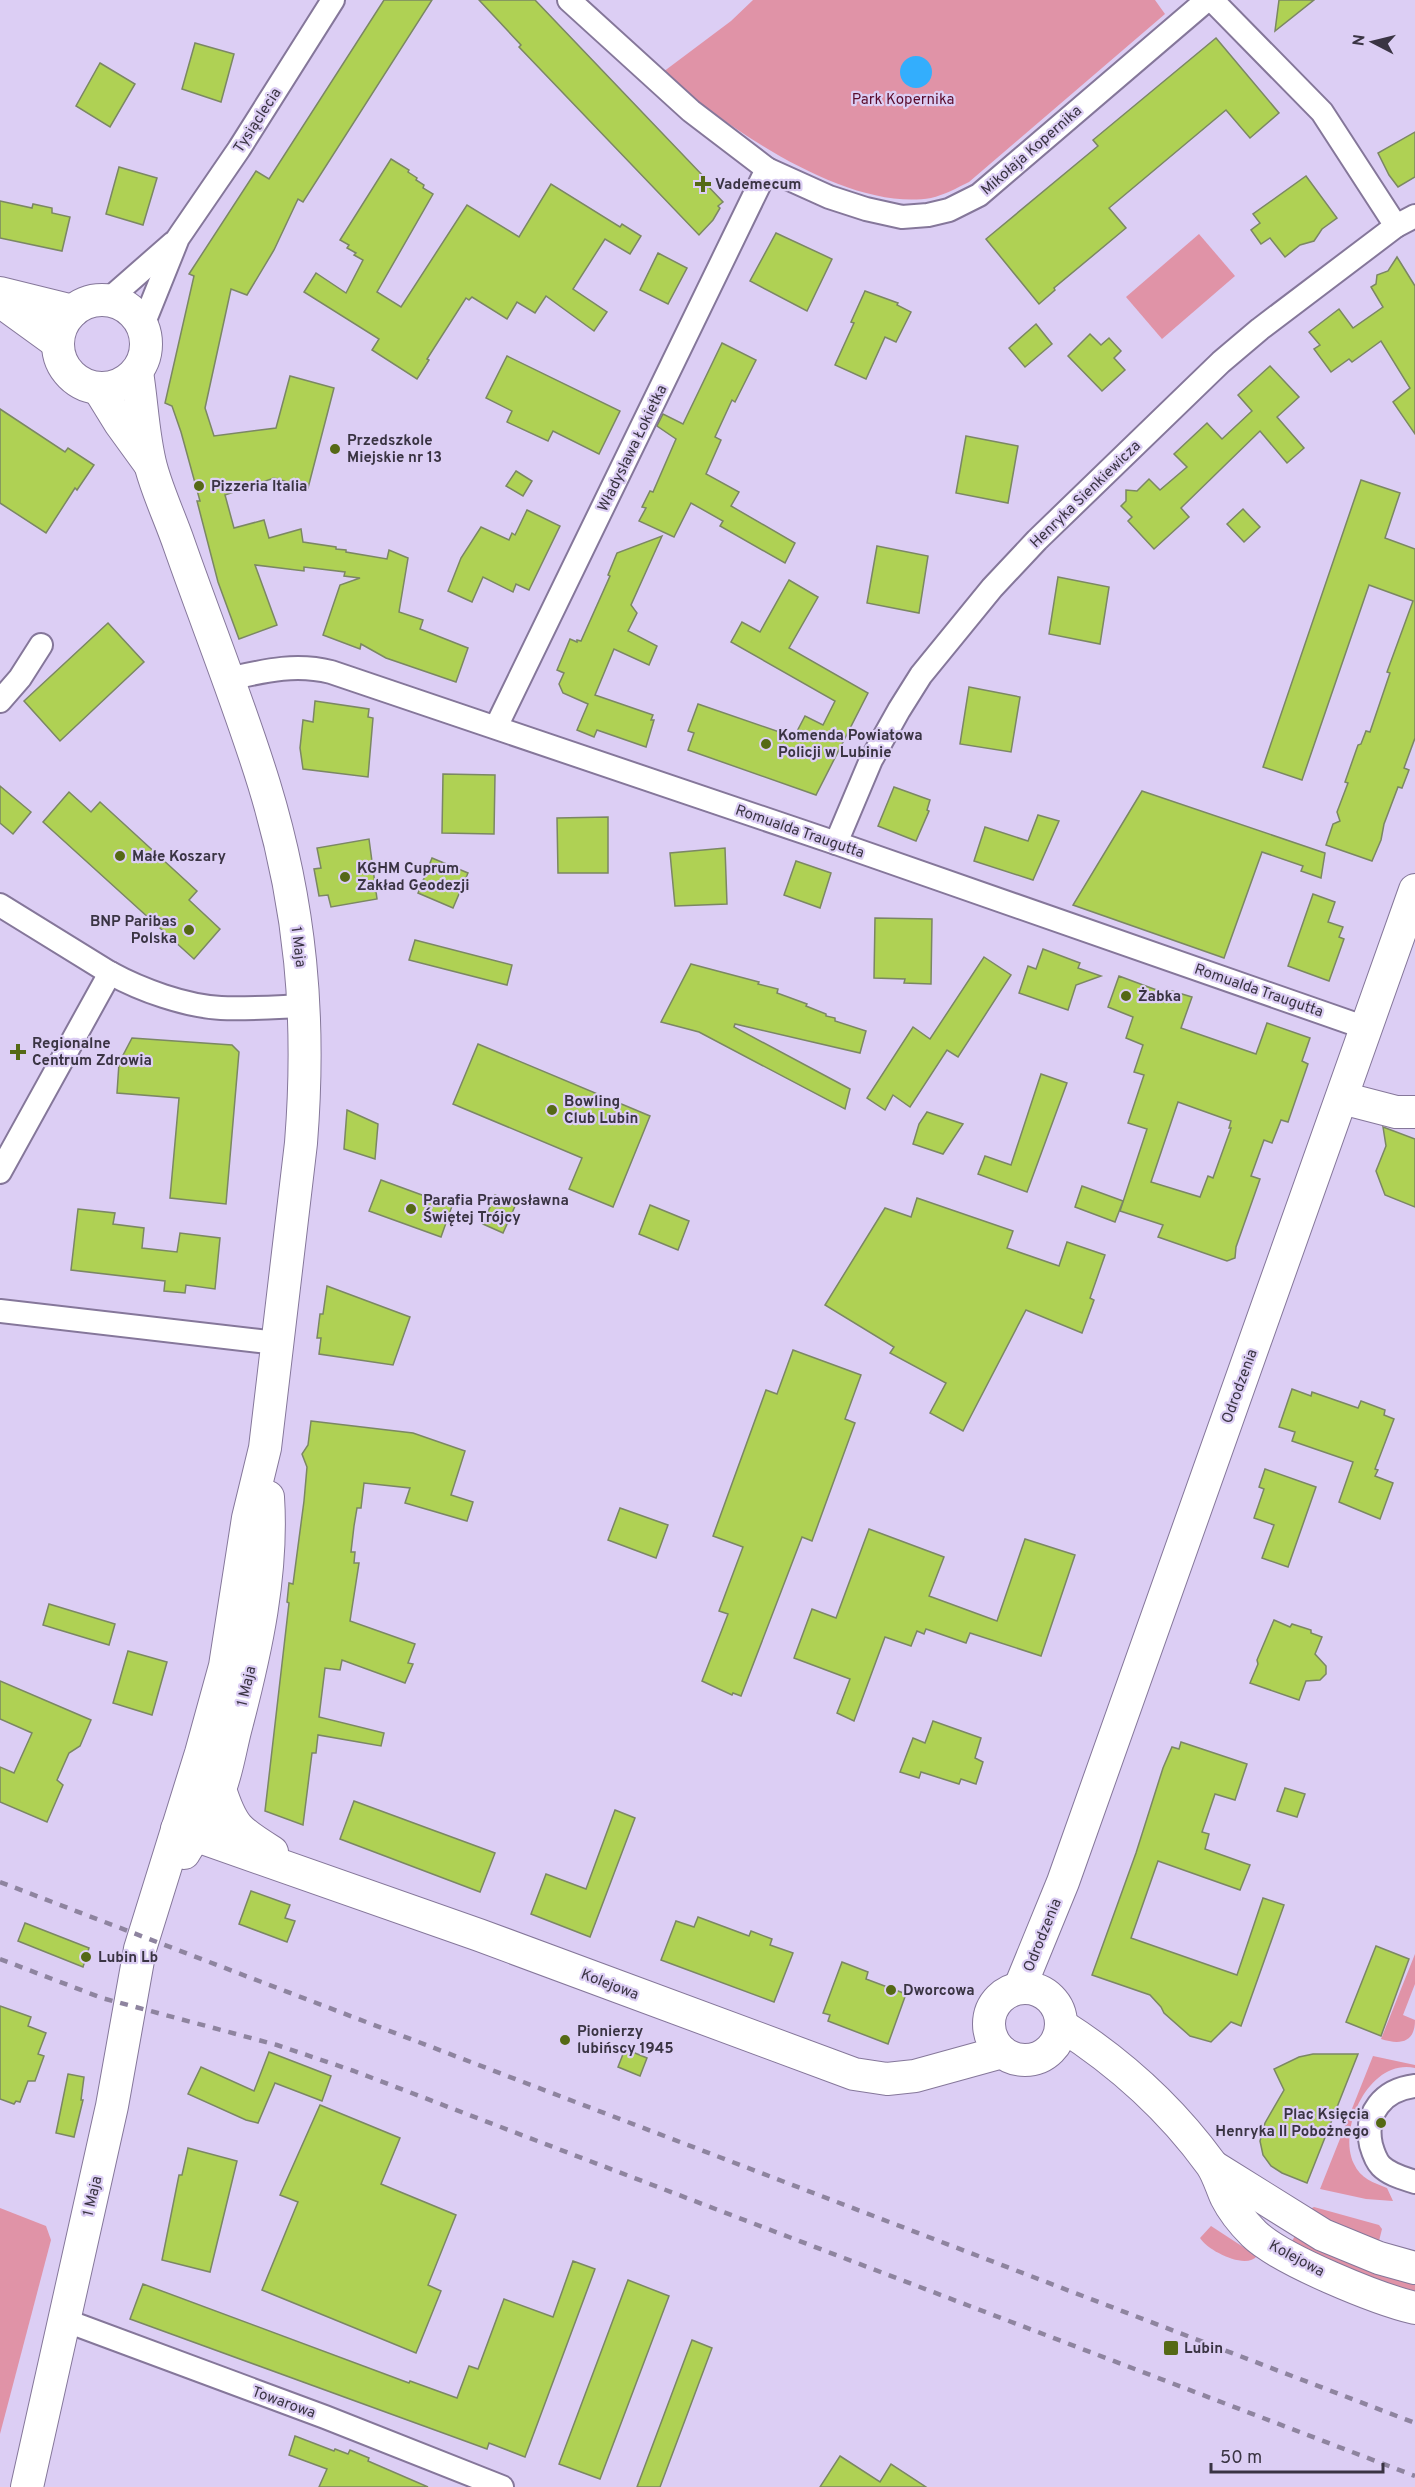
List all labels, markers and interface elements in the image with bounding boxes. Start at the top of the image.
north arrow [1343,12,1403,72]
text: N [1349,33,1371,47]
street label: Tysiąclecia [230,85,286,157]
park label: Park Kopernika [852,91,954,110]
street label: Mikołaja Kopernika [978,102,1086,200]
place label: Vademecum [715,176,802,195]
marker: Vademecum [696,177,710,191]
street label: Władysława Łokietka [594,382,672,515]
place label: Przedszkole Miejskie nr 13 [347,432,442,468]
street label: Henryka Sienkiewicza [1027,437,1145,553]
marker: Przedszkole Miejskie nr 13 [328,442,342,456]
place label: Pizzeria Italia [211,478,307,497]
marker: Pizzeria Italia [192,479,206,493]
place label: Komenda Powiatowa Policji w Lubinie [778,727,923,763]
marker: Komenda Powiatowa Policji w Lubinie [759,737,773,751]
street label: Romualda Traugutta [733,801,867,863]
place label: Małe Koszary [132,848,227,867]
marker: Małe Koszary [113,849,127,863]
place label: KGHM Cuprum Zakład Geodezji [357,860,469,896]
marker: KGHM Cuprum Zakład Geodezji [338,870,352,884]
place label: BNP Paribas Polska [90,913,177,949]
marker: BNP Paribas Polska [182,923,196,937]
street label: 1 Maja [286,926,309,969]
street label: Romualda Traugutta [1192,960,1326,1022]
place label: Żabka [1138,987,1181,1007]
marker: Żabka [1119,989,1133,1003]
place label: Regionalne Centrum Zdrowia [32,1035,152,1071]
marker: Regionalne Centrum Zdrowia [9,1043,27,1061]
place label: Bowling Club Lubin [564,1093,638,1129]
marker: Bowling Club Lubin [545,1103,559,1117]
place label: Parafia Prawosławna Świętej Trójcy [423,1192,569,1228]
marker: Parafia Prawosławna Świętej Trójcy [404,1202,418,1216]
street label: Odrodzenia [1218,1347,1263,1426]
street label: 1 Maja [234,1664,261,1708]
street label: Odrodzenia [1020,1896,1067,1975]
place label: Lubin Lb [98,1949,158,1968]
marker: Lubin Lb [79,1950,93,1964]
street label: Kolejowa [578,1966,641,2005]
place label: Dworcowa [903,1982,975,2001]
marker: Dworcowa [884,1983,898,1997]
place label: Pionierzy lubińscy 1945 [577,2023,674,2059]
marker: Pionierzy lubińscy 1945 [558,2033,572,2047]
place label: Plac Księcia Henryka II Pobożnego [1215,2106,1369,2142]
marker: Plac Księcia Henryka II Pobożnego [1374,2116,1388,2130]
street label: 1 Maja [80,2174,107,2218]
street label: Kolejowa [1265,2237,1327,2282]
marker: Lubin [1162,2339,1180,2357]
place label: Lubin [1184,2340,1223,2359]
street label: Towarowa [249,2383,318,2424]
scale bar [1211,2436,1384,2474]
text: 50 m [1220,2447,1262,2470]

